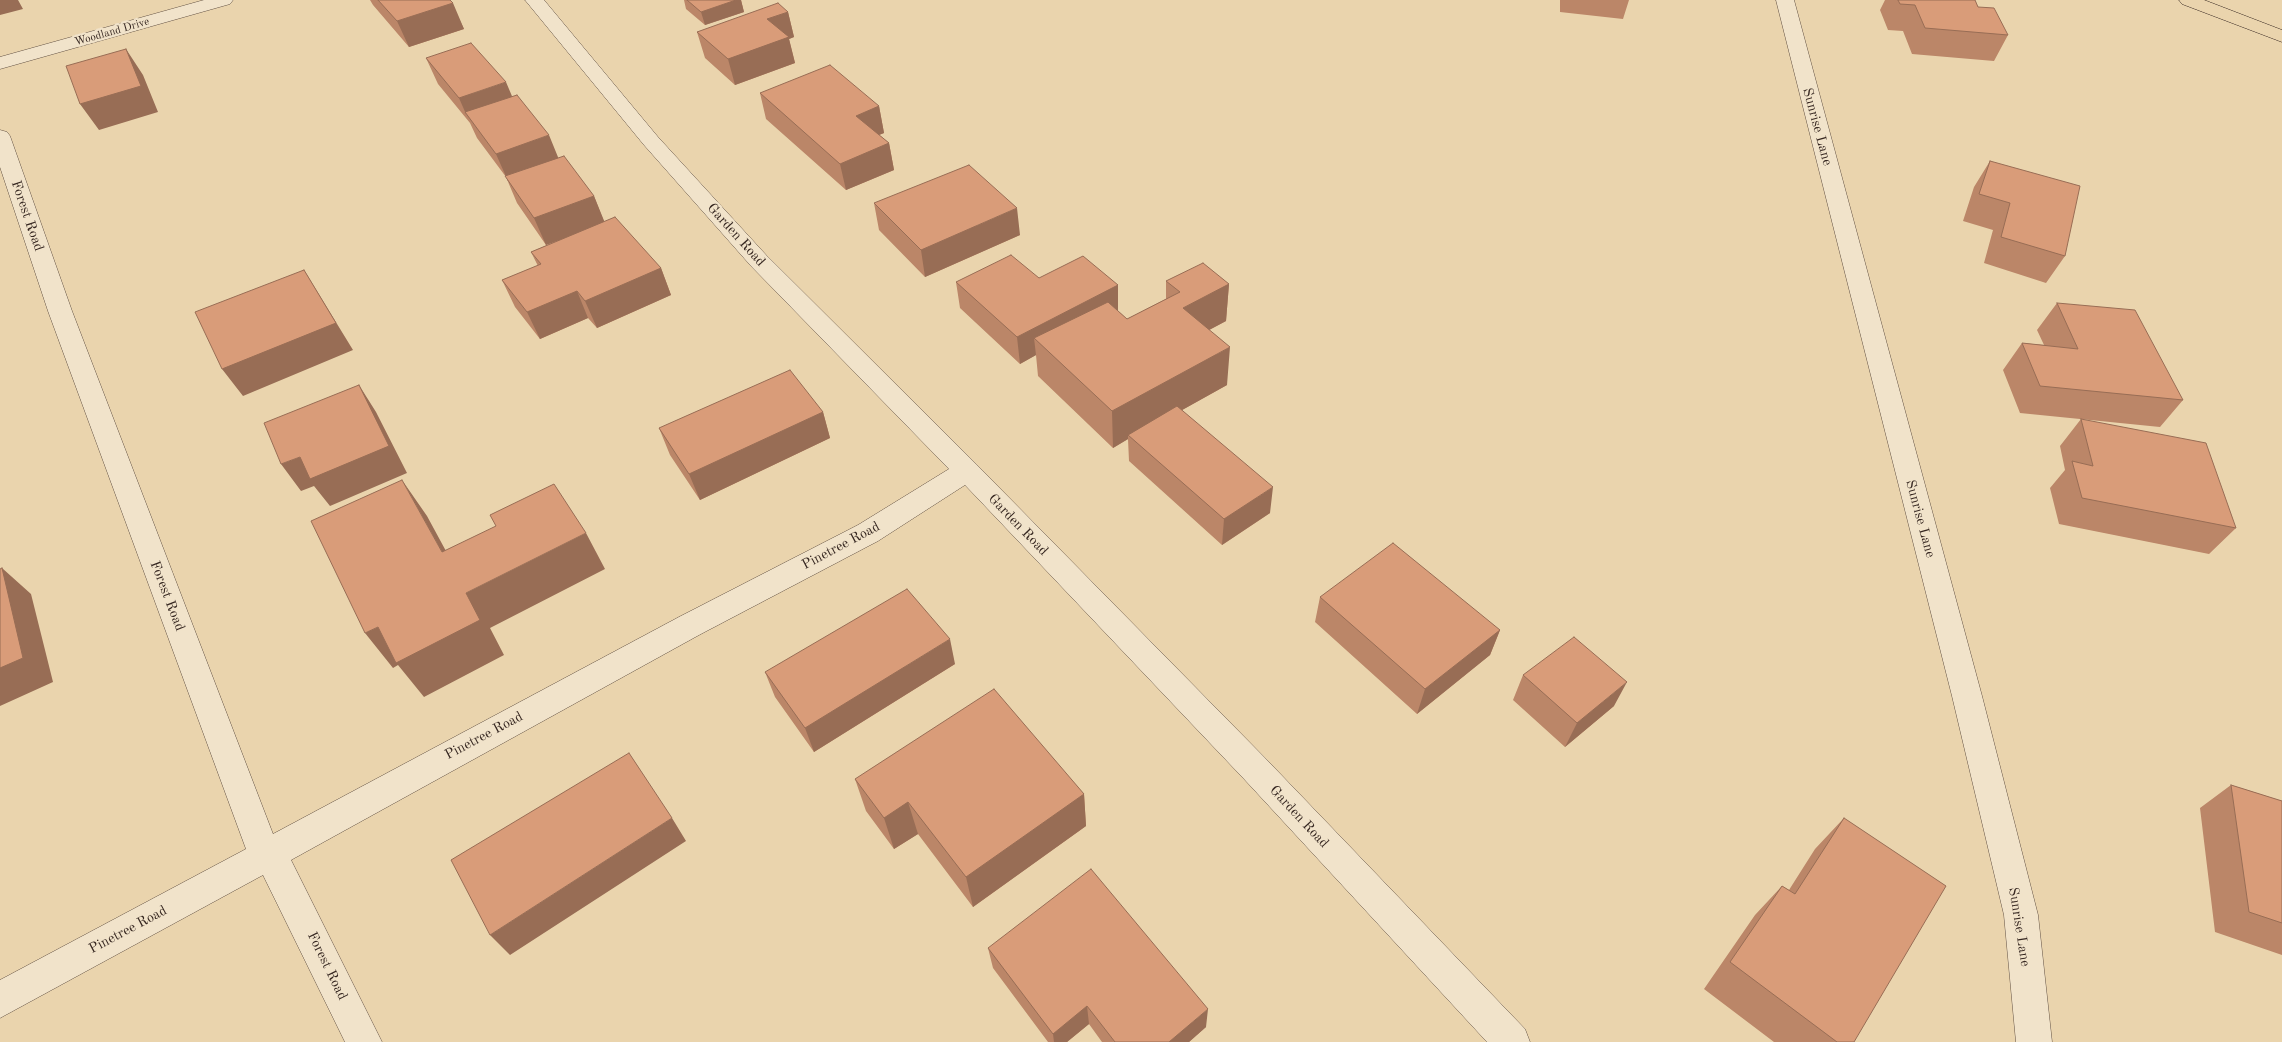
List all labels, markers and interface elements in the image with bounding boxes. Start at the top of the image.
street label: Woodland Drive [73,15,151,49]
street label: Sunrise Lane [1799,86,1835,168]
street label: Forest Road [7,178,47,254]
street label: Garden Road [703,200,769,270]
street label: Sunrise Lane [1902,478,1938,560]
street label: Garden Road [984,491,1052,559]
street label: Pinetree Road [799,518,883,574]
street label: Forest Road [146,559,188,633]
street label: Pinetree Road [442,708,526,764]
street label: Garden Road [1266,782,1332,852]
street label: Sunrise Lane [2004,886,2034,968]
street label: Pinetree Road [86,902,170,958]
street label: Forest Road [303,929,351,1003]

